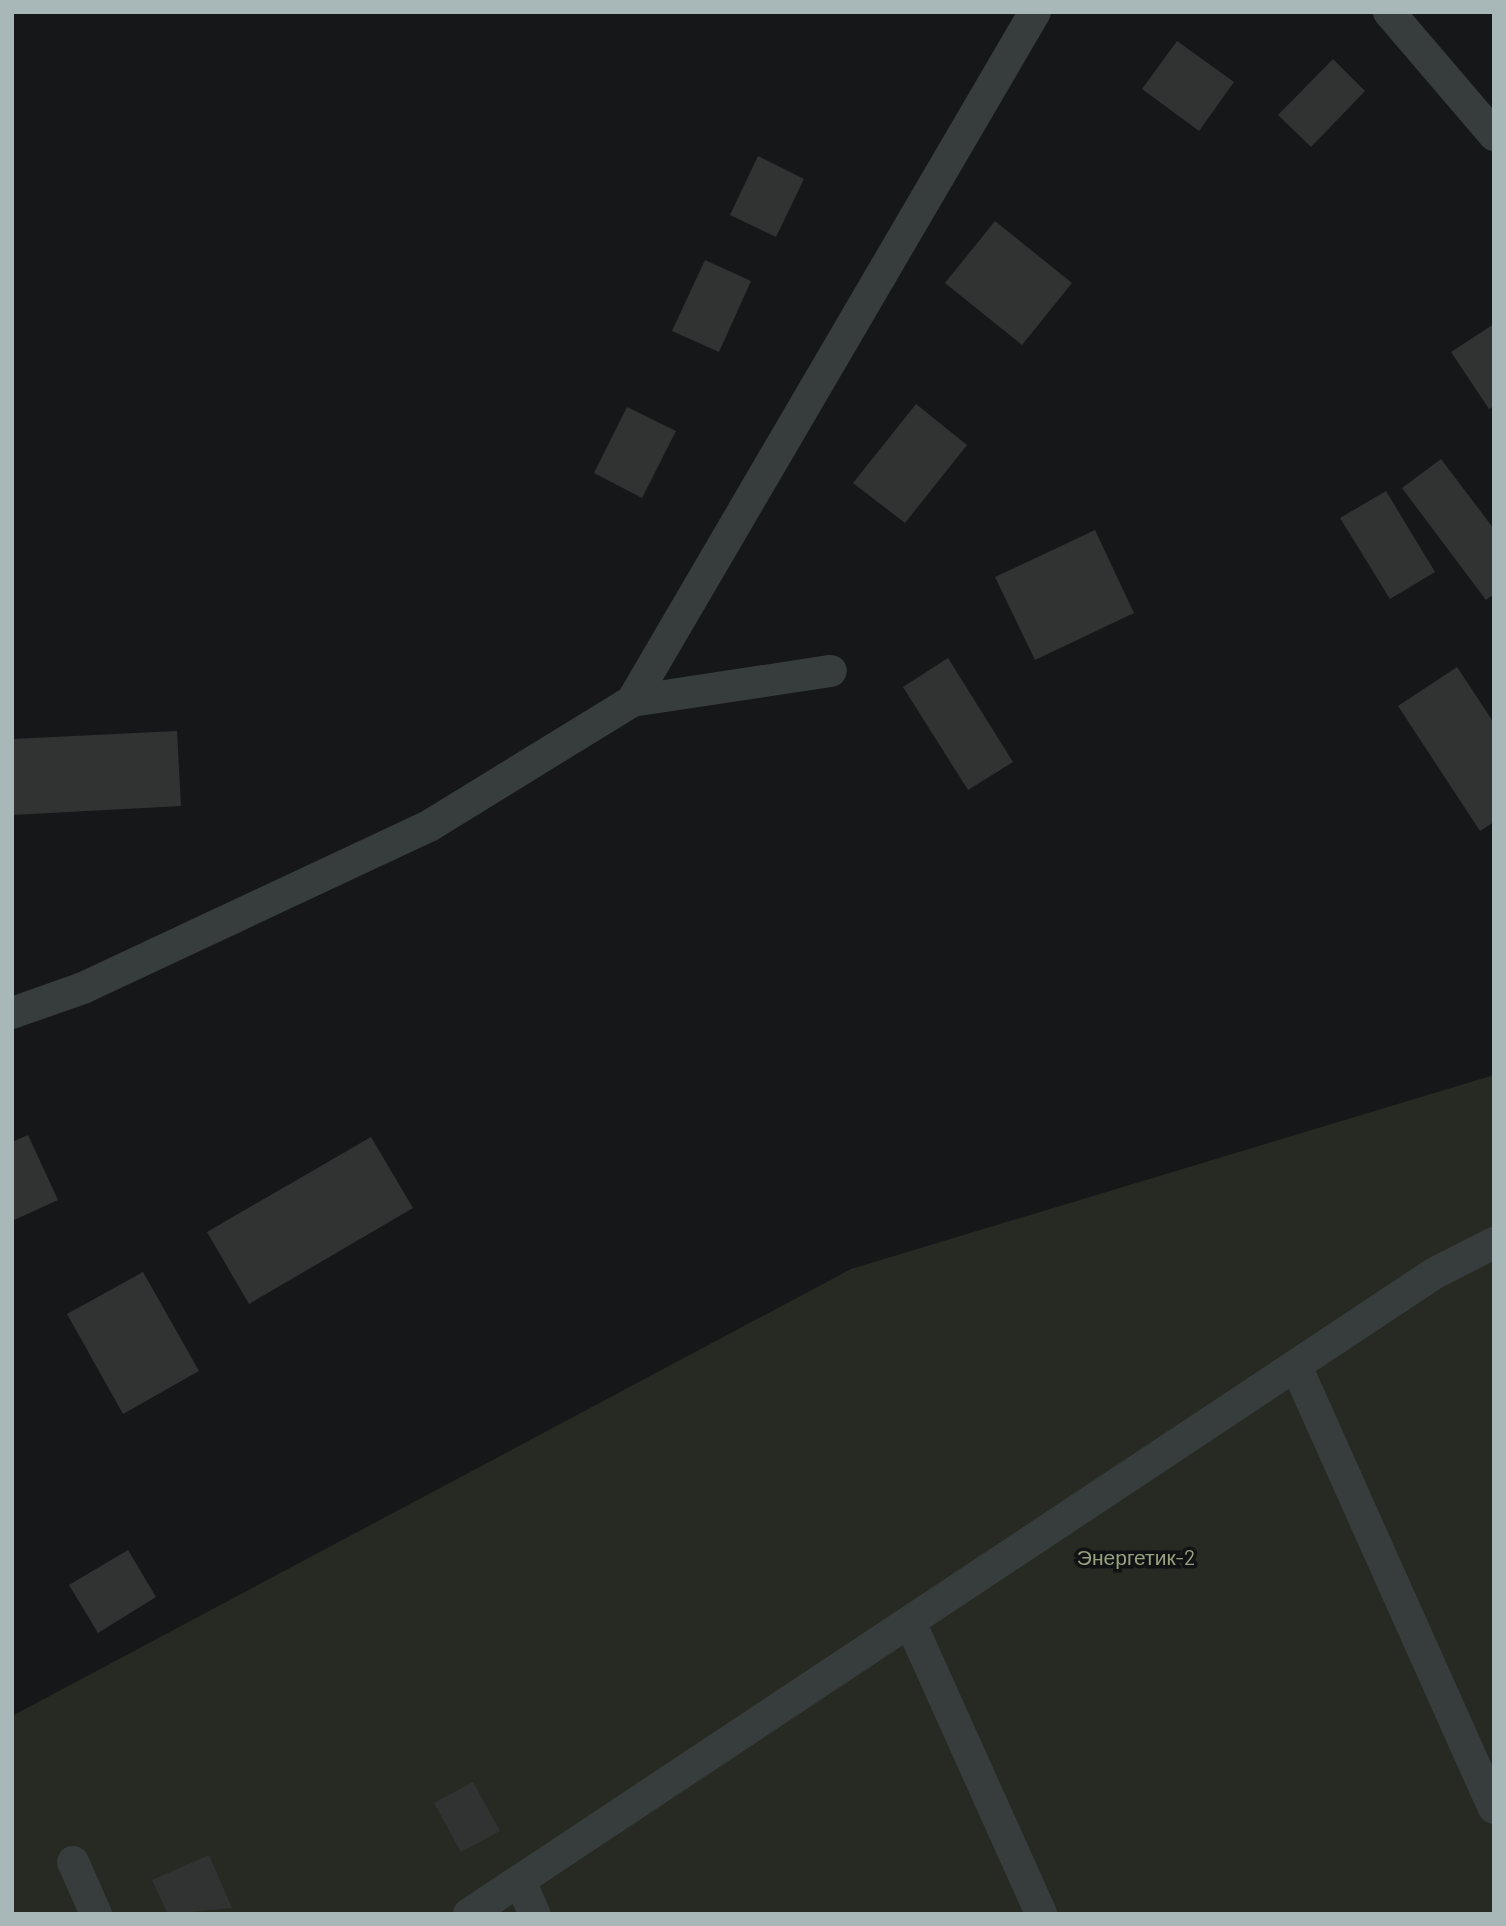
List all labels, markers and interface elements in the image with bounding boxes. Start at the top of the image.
park label: Энергетик-2 [1077,1544,1195,1570]

